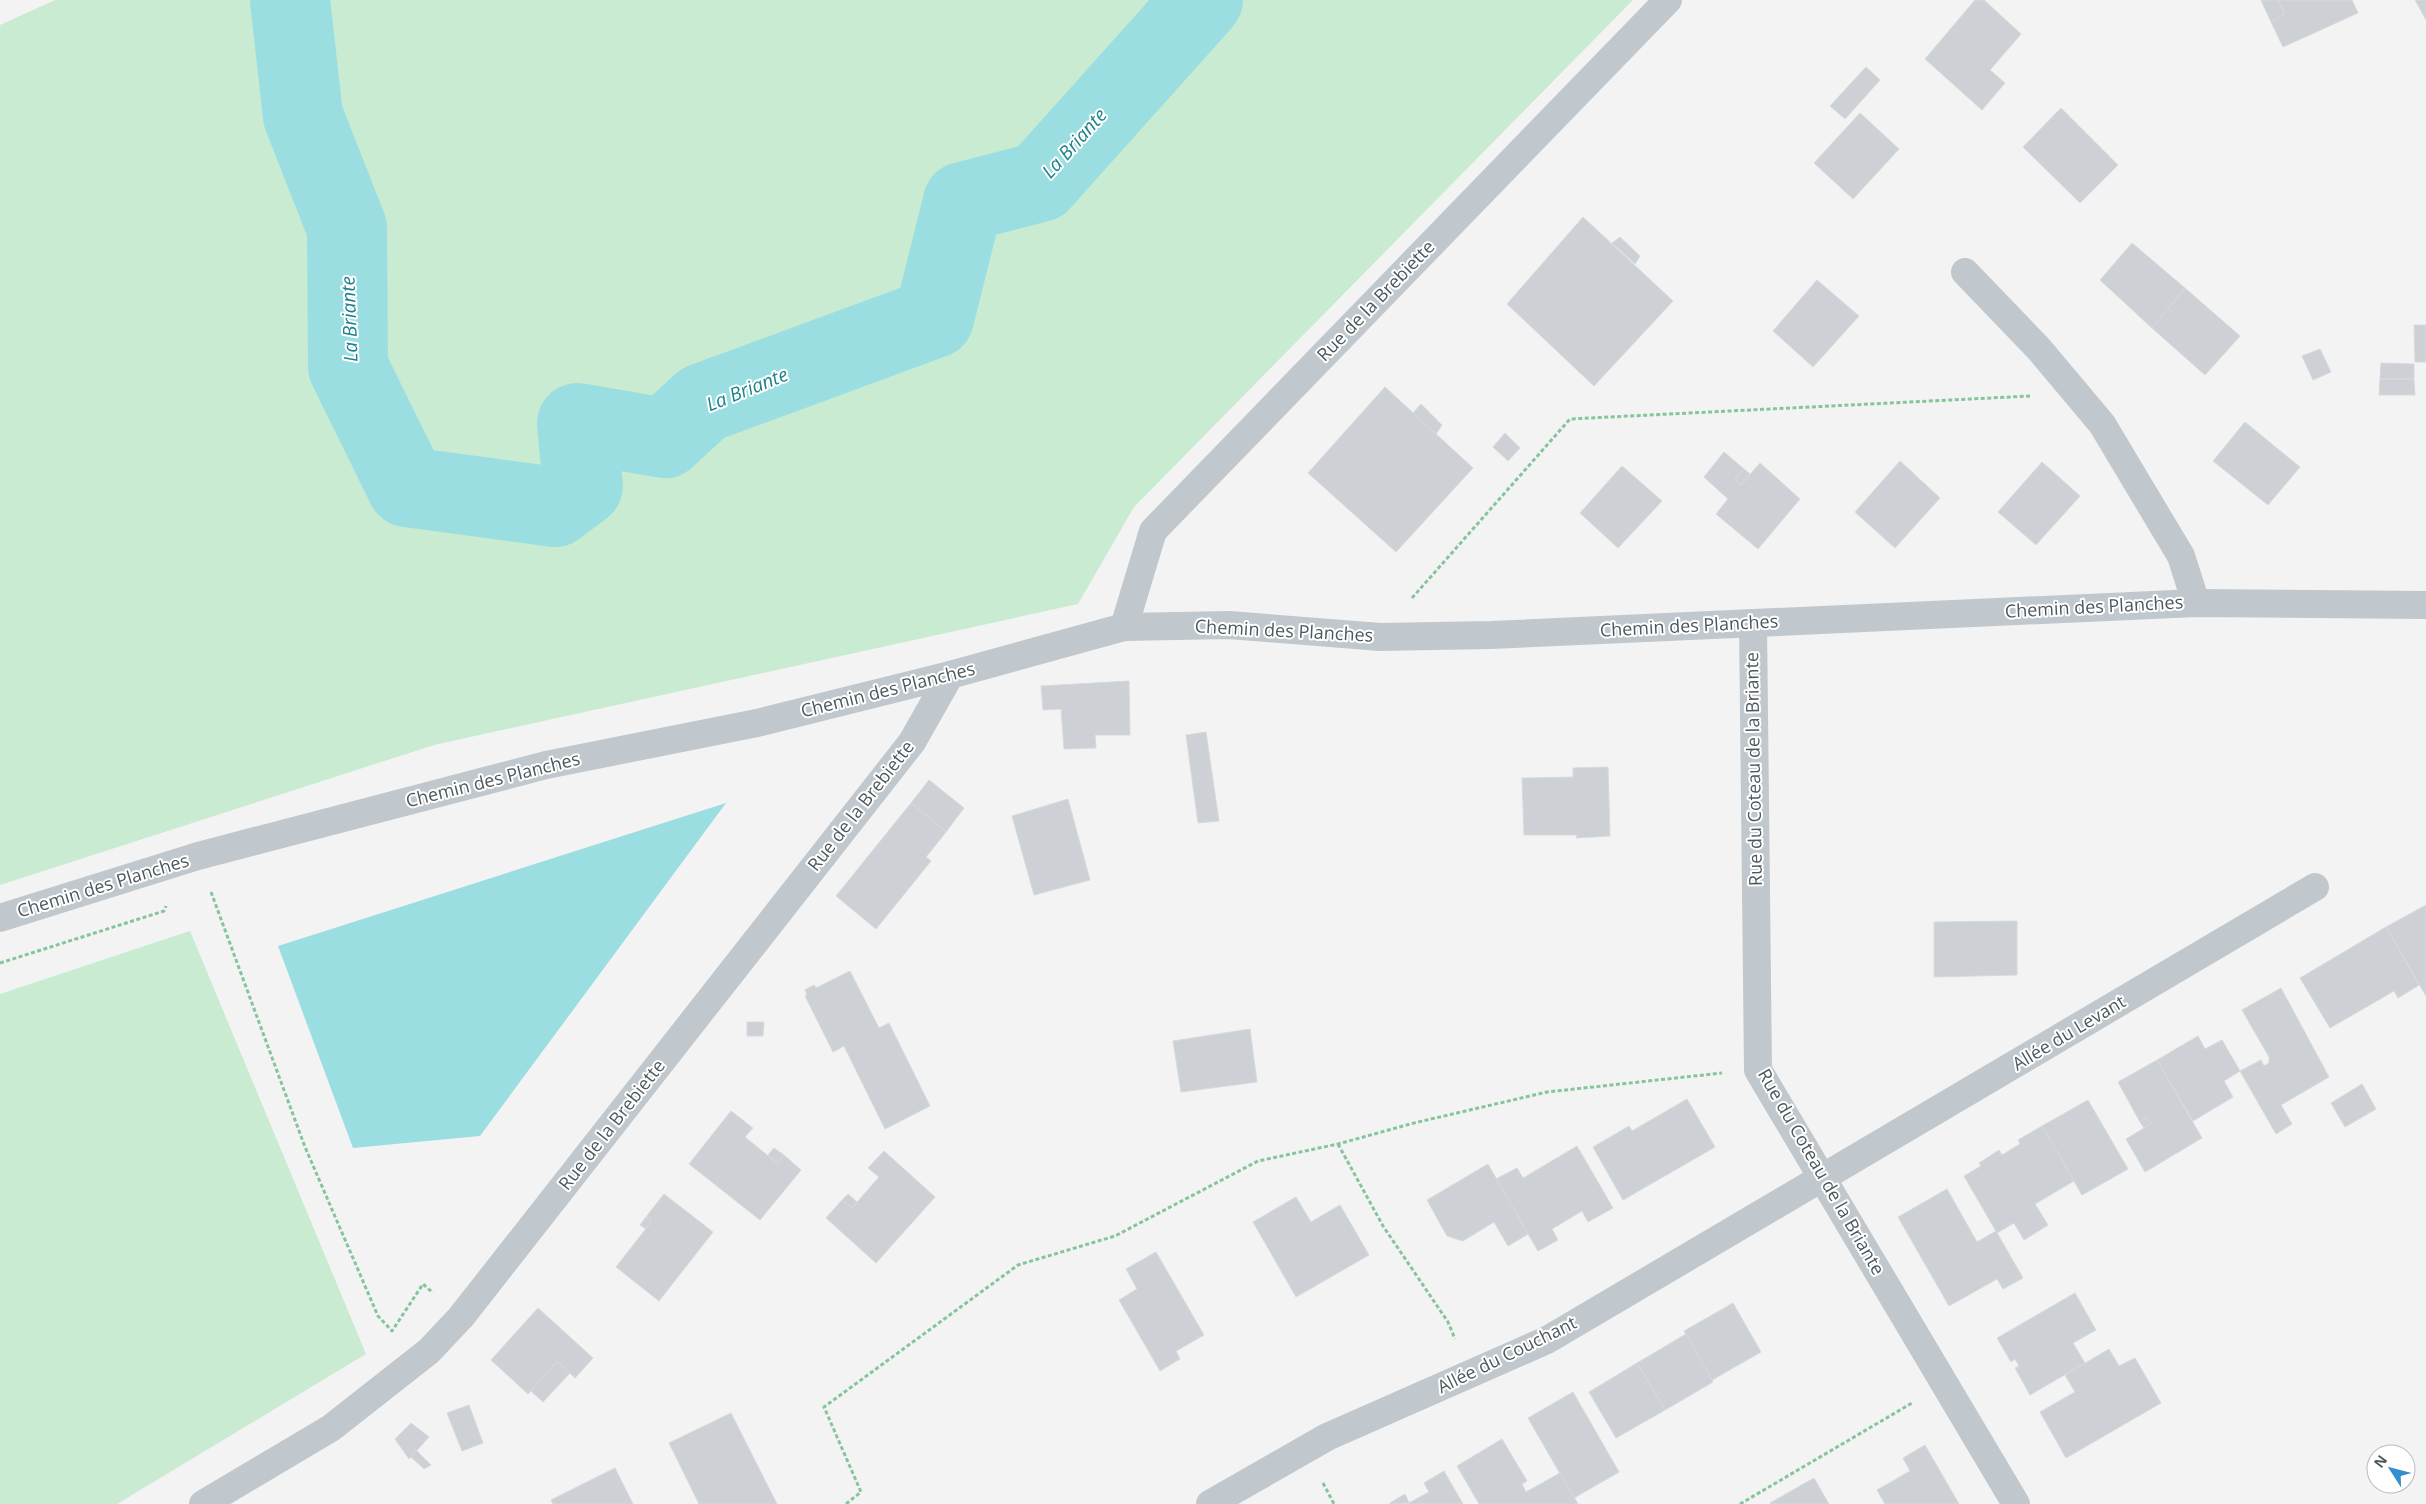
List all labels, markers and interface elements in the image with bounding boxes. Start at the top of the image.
water label: La Briante [1036,102,1112,184]
street label: Rue de la Brebiette [1311,235,1439,366]
water label: La Briante [335,276,363,362]
water label: La Briante [702,361,792,417]
street label: Chemin des Planches [2004,589,2184,623]
street label: Chemin des Planches [1599,608,1779,642]
street label: Chemin des Planches [1194,613,1374,647]
street label: Rue du Coteau de la Briante [1739,652,1767,886]
street label: Chemin des Planches [798,656,977,722]
street label: Rue de la Brebiette [802,735,919,876]
street label: Chemin des Planches [403,746,582,812]
street label: Chemin des Planches [14,847,192,923]
street label: Allée du Levant [2007,989,2130,1075]
street label: Rue de la Brebiette [553,1054,670,1195]
street label: Rue du Coteau de la Briante [1753,1064,1891,1279]
street label: Allée du Couchant [1433,1310,1580,1398]
north arrow [2366,1444,2416,1494]
text: N [2369,1451,2391,1471]

